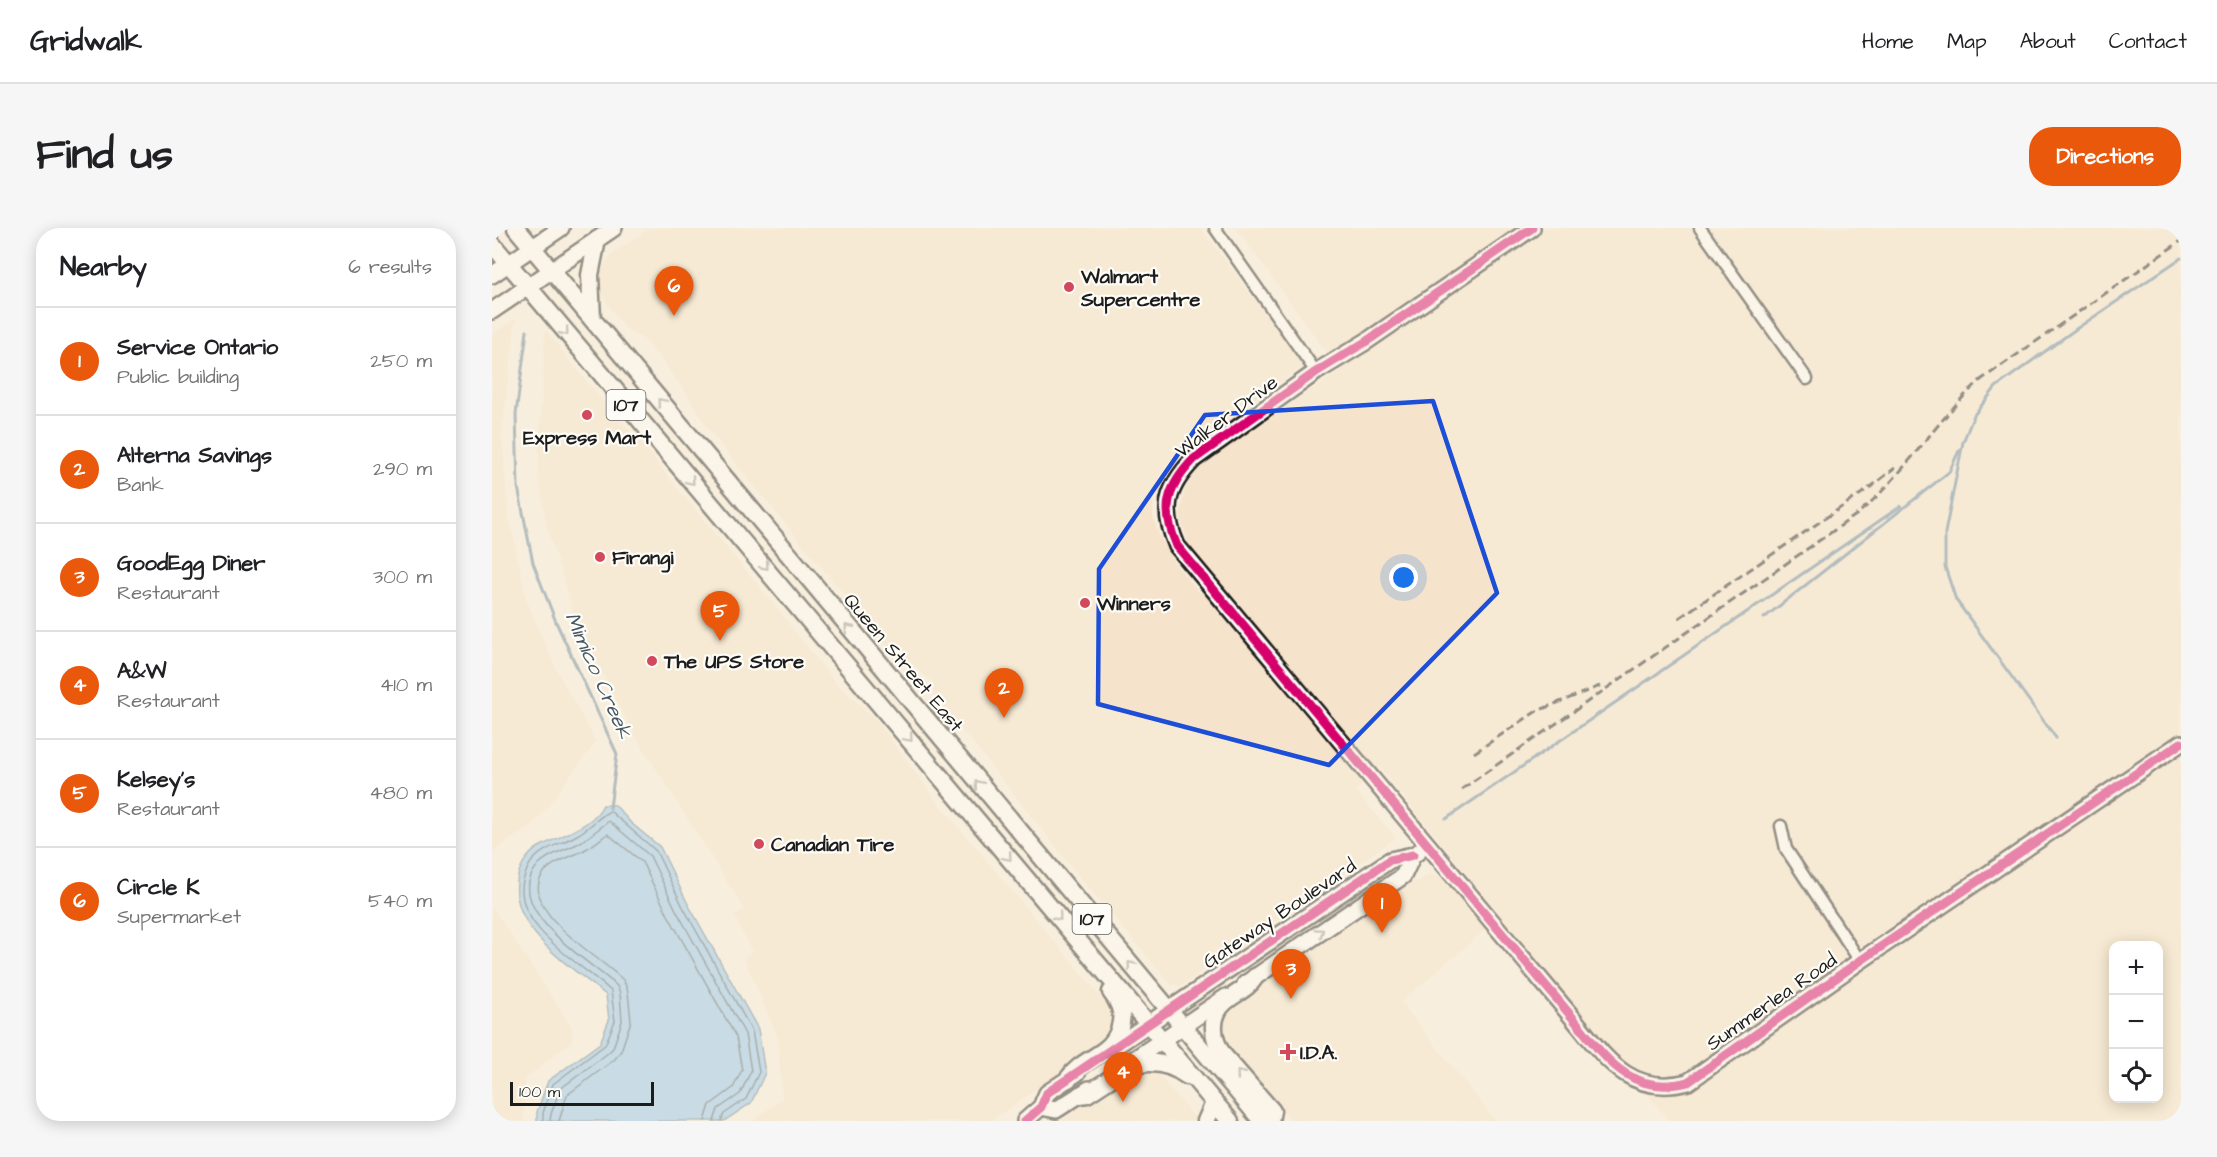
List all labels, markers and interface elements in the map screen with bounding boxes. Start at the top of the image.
text: Gridwalk [30,22,142,61]
text: Home [1862,27,1914,56]
text: Map [1947,27,1987,56]
text: About [2020,27,2076,56]
text: Contact [2109,27,2187,56]
text: Find us [36,127,173,185]
button: Directions [2029,127,2181,186]
text: Nearby [60,249,147,285]
text: 6 results [348,253,432,281]
place label: Walmart Supercentre [1080,263,1201,314]
pin: 6 [654,266,693,316]
marker: Walmart Supercentre [1062,280,1076,294]
one-way arrow [558,325,569,336]
text: Service Ontario [117,332,278,363]
text: 1 [78,347,81,375]
text: 250 m [370,347,432,375]
text: Public building [117,363,239,391]
street label: Walker Drive [1169,369,1284,465]
road number: 107 [606,390,646,420]
one-way arrow [657,398,668,409]
marker: Express Mart [580,408,594,422]
place label: Express Mart [523,424,652,452]
text: Alterna Savings [117,440,272,471]
text: 2 [74,455,85,483]
text: 290 m [373,455,432,483]
text: Bank [117,471,164,499]
one-way arrow [684,474,695,485]
place label: Firangi [612,544,674,573]
text: GoodEgg Diner [117,548,265,579]
marker: Firangi [593,550,607,564]
one-way arrow [758,559,769,570]
text: 3 [74,563,85,591]
text: 300 m [373,563,432,591]
your location [1389,563,1418,592]
text: Restaurant [117,579,220,607]
street label: Queen Street East [837,587,970,738]
place label: Winners [1096,590,1171,618]
pin: 5 [700,592,740,641]
marker: Winners [1078,596,1092,610]
water label: Mimico Creek [558,607,640,744]
one-way arrow [845,624,856,635]
place label: The UPS Store [663,648,804,676]
marker: The UPS Store [645,654,659,668]
text: A&W [117,656,167,687]
pin: 2 [984,668,1024,718]
text: 4 [73,671,86,699]
text: 410 m [380,671,432,699]
text: Restaurant [117,687,220,715]
one-way arrow [901,731,912,742]
text: Kelsey's [117,764,195,795]
text: 5 [72,779,87,807]
text: 480 m [369,779,432,807]
one-way arrow [975,779,986,790]
text: Restaurant [117,795,220,823]
place label: Canadian Tire [771,831,895,859]
marker: Canadian Tire [752,837,766,851]
one-way arrow [1001,850,1012,861]
street label: Gateway Boulevard [1197,852,1362,977]
text: Circle K [117,872,199,903]
pin: 1 [1362,884,1402,933]
text: 6 [73,887,86,915]
text: 540 m [368,887,432,915]
text: Supermarket [117,903,241,931]
road number: 107 [1072,904,1112,934]
one-way arrow [1051,910,1062,921]
one-way arrow [1314,928,1325,939]
map controls [2109,941,2163,1103]
button: + [2109,941,2163,995]
street label: Summerlea Road [1700,946,1843,1057]
pin: 3 [1272,950,1310,999]
one-way arrow [1127,961,1138,972]
button: − [2109,995,2163,1049]
place label: I.D.A. [1300,1039,1337,1067]
marker: I.D.A. [1281,1045,1295,1059]
button: locate [2109,1049,2163,1103]
pin: 4 [1104,1052,1142,1102]
one-way arrow [1236,1070,1247,1081]
scale bar [510,1079,654,1106]
text: 100 m [519,1081,560,1103]

